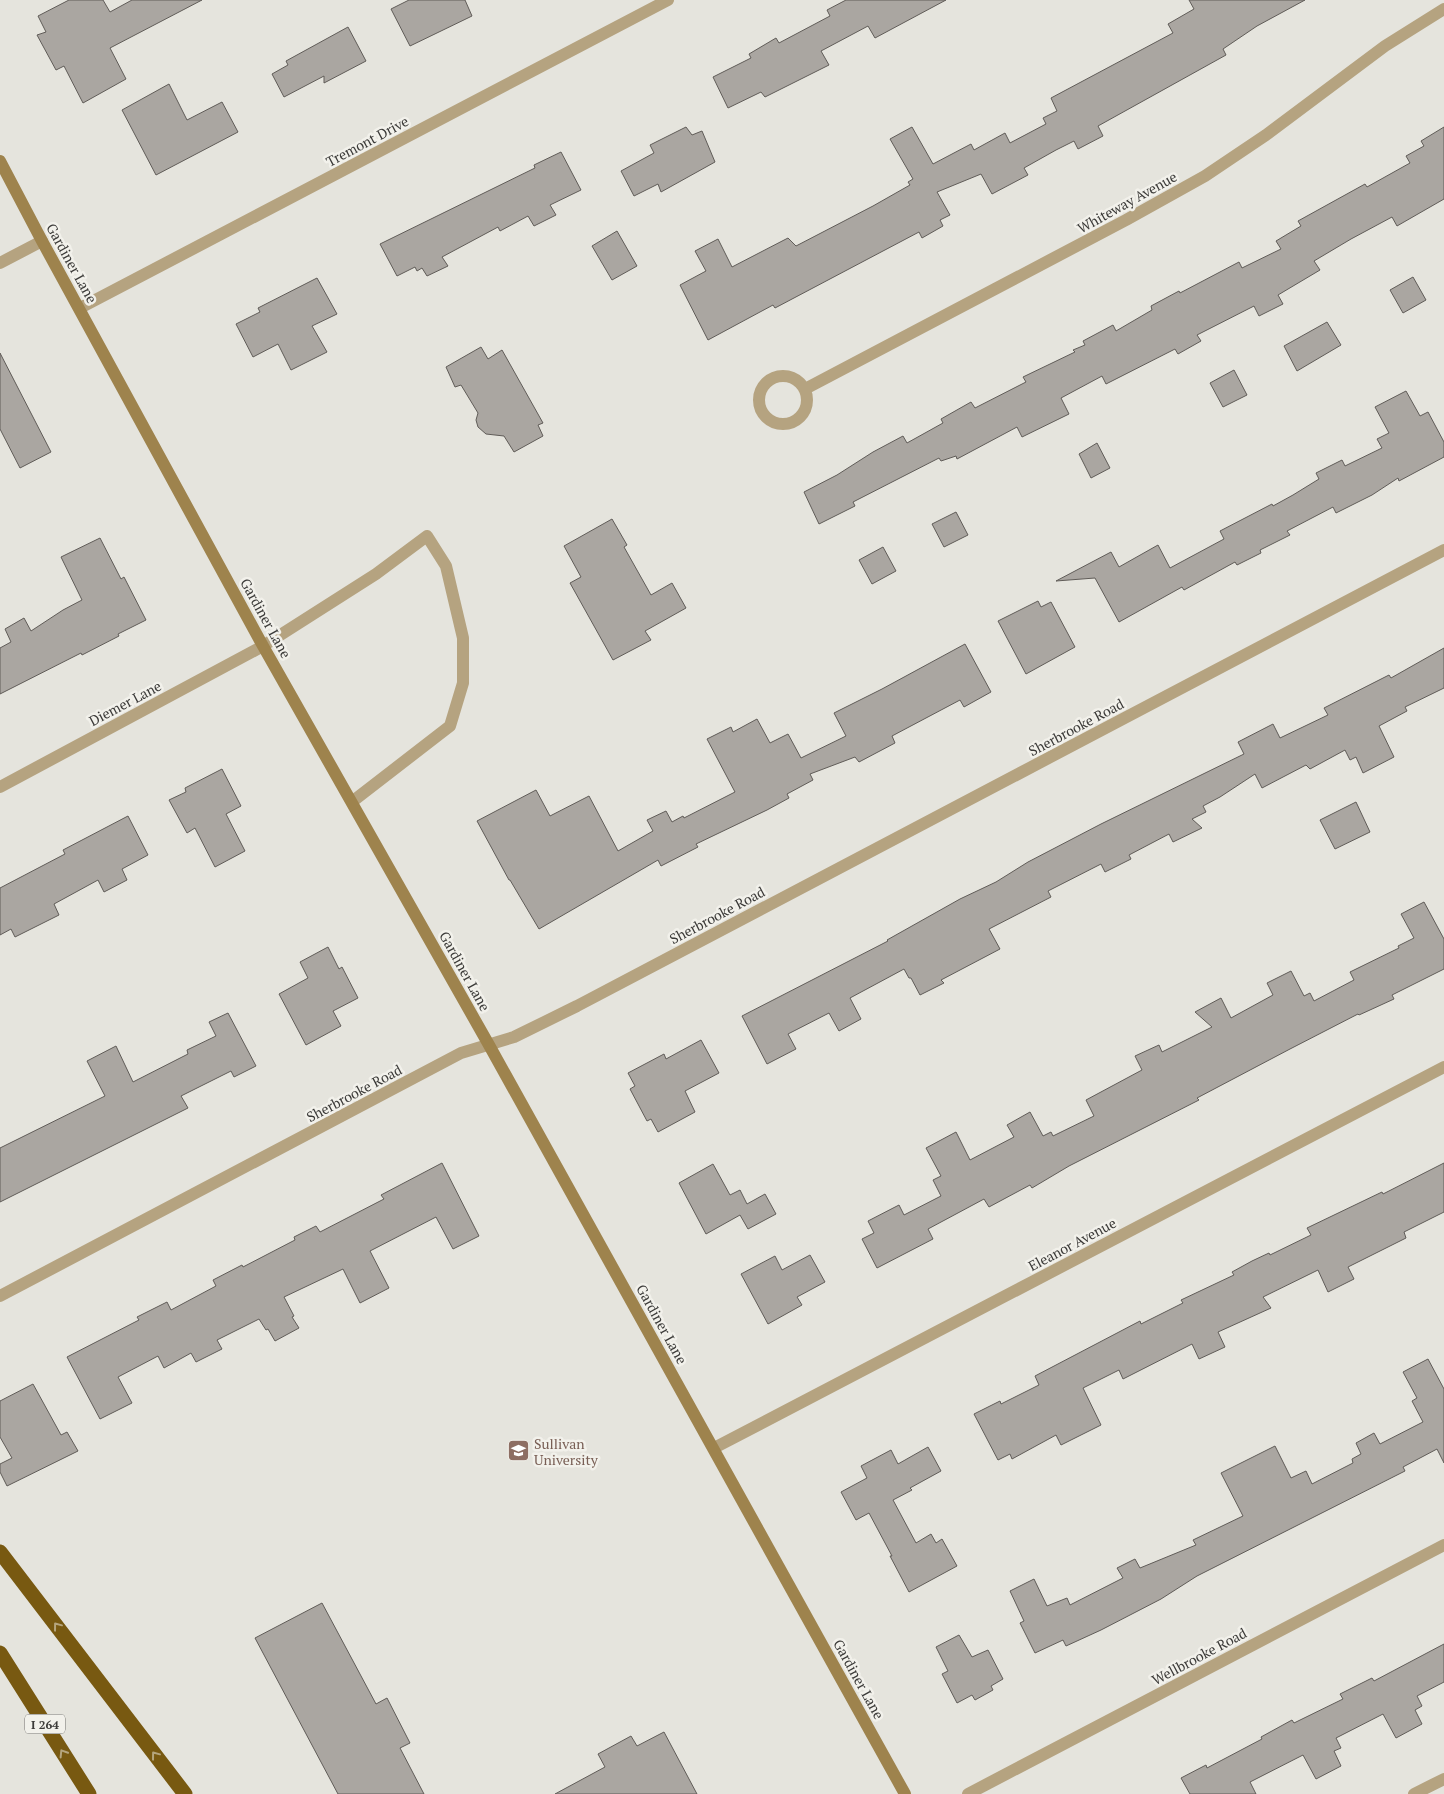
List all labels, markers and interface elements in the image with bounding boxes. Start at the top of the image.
street label: Tremont Drive [322,111,412,171]
street label: Whiteway Avenue [1074,167,1180,237]
street label: Gardiner Lane [42,220,102,306]
street label: Gardiner Lane [236,575,296,661]
street label: Diemer Lane [86,676,164,730]
street label: Sherbrooke Road [1025,694,1127,760]
street label: Sherbrooke Road [666,882,768,948]
street label: Gardiner Lane [435,928,495,1014]
street label: Sherbrooke Road [303,1060,405,1126]
street label: Eleanor Avenue [1025,1213,1119,1275]
street label: Gardiner Lane [632,1281,692,1367]
place label: Sullivan University [534,1434,599,1469]
school or university icon: Sullivan University [506,1439,530,1463]
one-way arrow [54,1623,62,1632]
street label: Wellbrooke Road [1148,1623,1250,1689]
street label: Gardiner Lane [829,1636,889,1722]
road number: I 264 [25,1715,65,1734]
one-way arrow [59,1749,69,1758]
one-way arrow [153,1752,161,1761]

